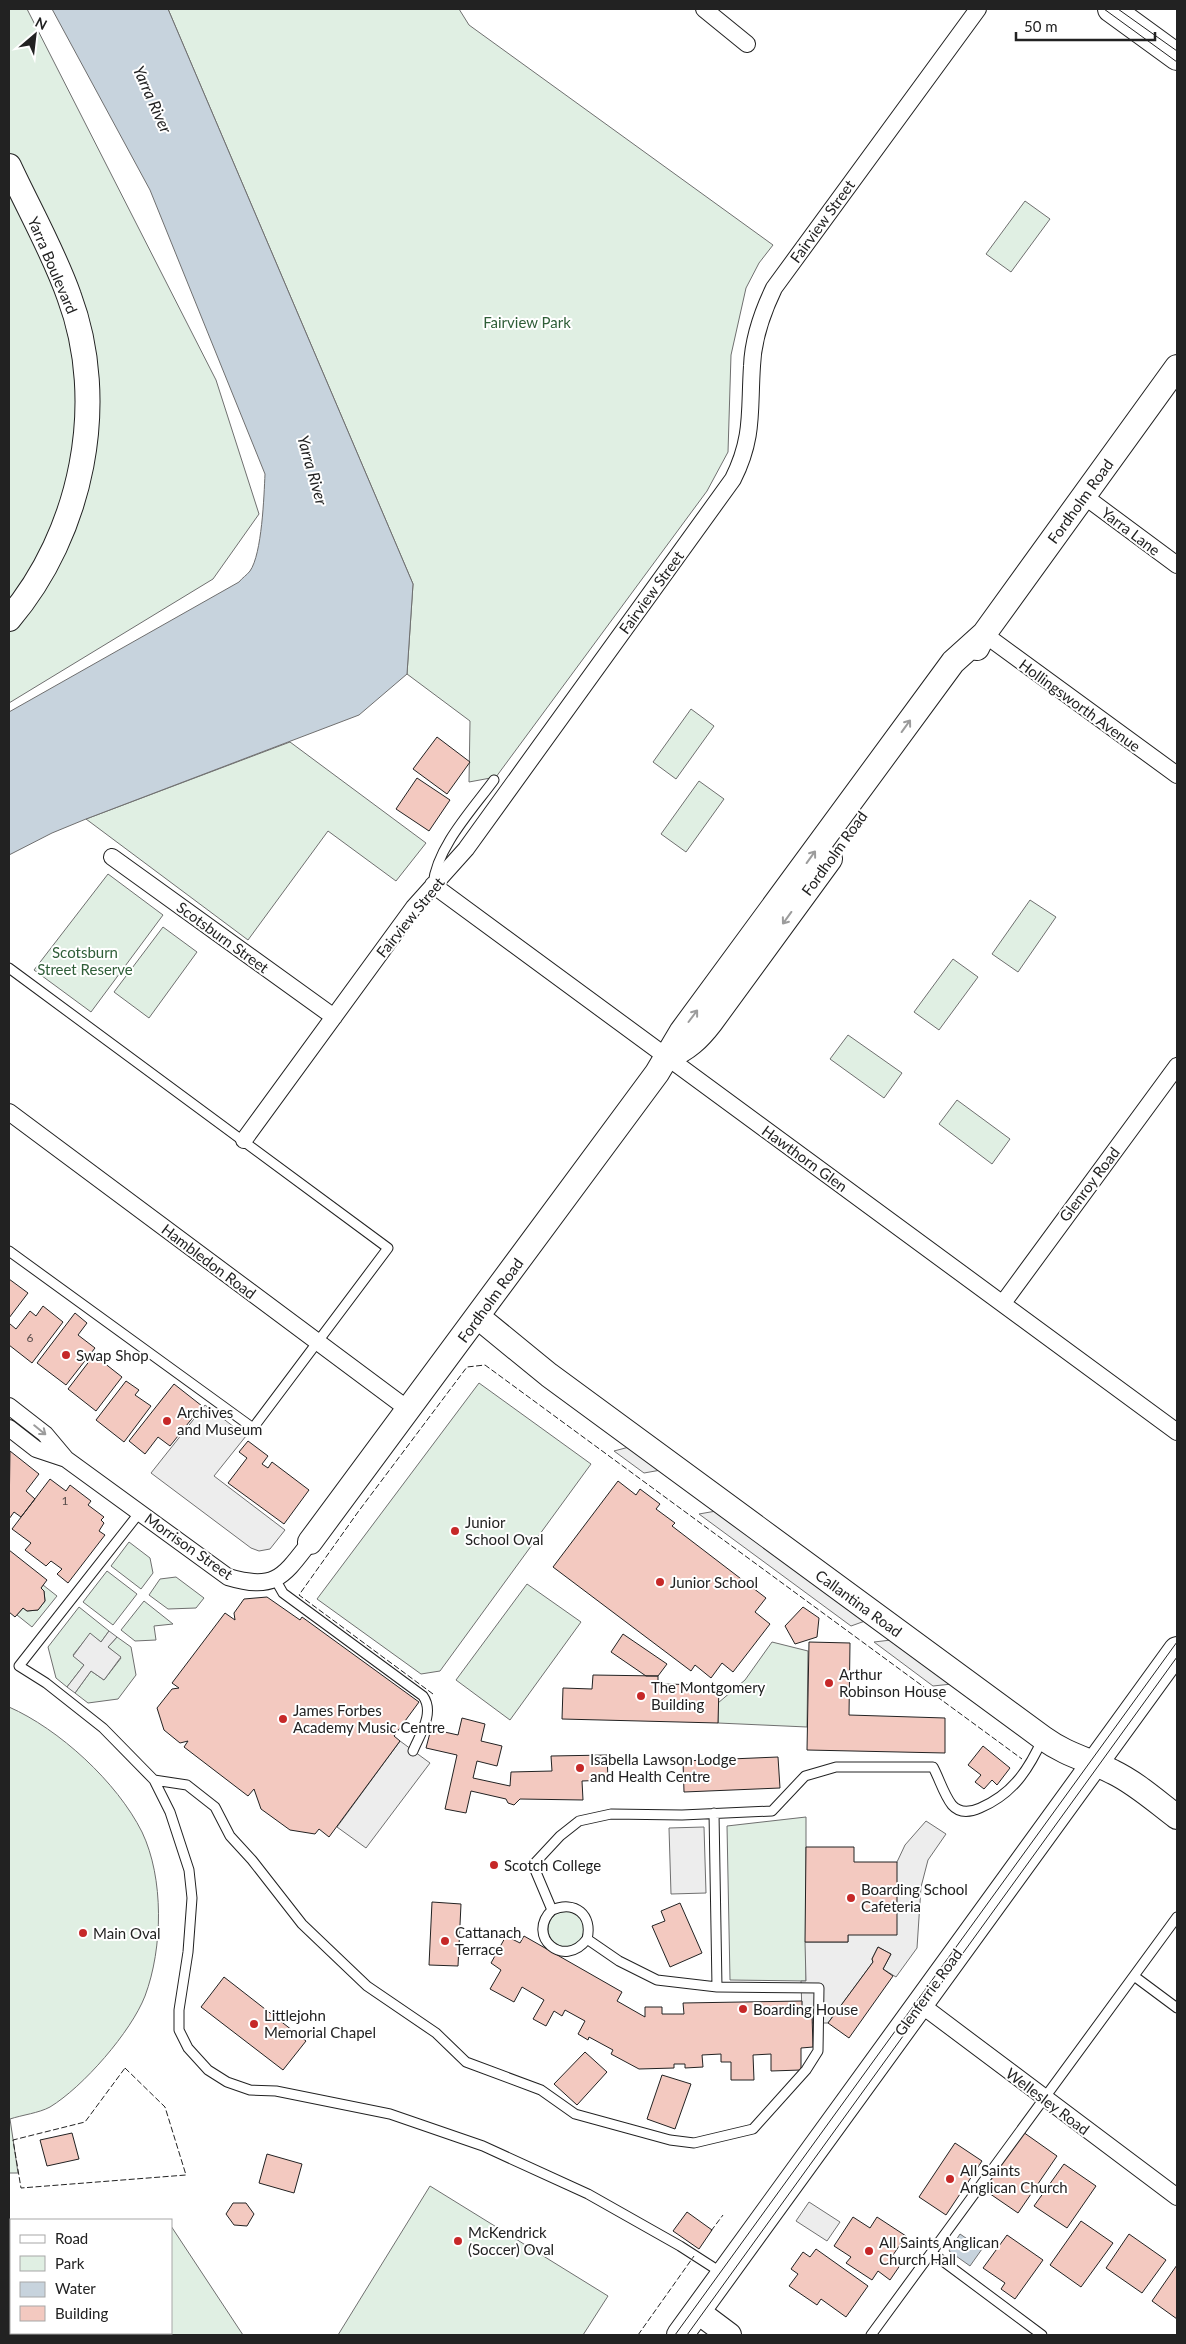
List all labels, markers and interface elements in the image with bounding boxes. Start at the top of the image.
north arrow [10,10,60,60]
scale bar [1016,10,1155,42]
text: N [33,13,50,33]
text: 50 m [1024,17,1058,35]
water label: Yarra River [130,62,176,136]
street label: Fairview Street [786,176,858,266]
street label: Yarra Boulevard [24,214,82,316]
park label: Fairview Park [483,313,571,331]
water label: Yarra River [294,433,332,508]
street label: Fordholm Road [1043,455,1117,547]
street label: Yarra Lane [1098,503,1164,559]
street label: Fairview Street [615,547,687,637]
street label: Hollingsworth Avenue [1016,655,1144,755]
one-way arrow [901,720,912,733]
street label: Fordholm Road [797,807,871,899]
one-way arrow [806,850,816,864]
street label: Fairview Street [372,873,448,961]
street label: Scotsburn Street [173,898,273,977]
one-way arrow [782,911,792,925]
park label: Scotsburn Street Reserve [37,943,133,978]
one-way arrow [688,1009,698,1023]
street label: Hawthorn Glen [759,1121,851,1195]
street label: Glenroy Road [1055,1143,1123,1225]
street label: Hambledon Road [158,1220,260,1302]
street label: Fordholm Road [453,1254,527,1346]
house number: 6 [27,1330,34,1345]
place label: Swap Shop [76,1346,149,1364]
marker: Swap Shop [60,1349,72,1361]
place label: Archives and Museum [177,1403,262,1438]
marker: Archives and Museum [161,1415,173,1427]
one-way arrow [33,1425,47,1435]
house number: 1 [62,1493,69,1508]
street label: Morrison Street [141,1509,237,1583]
place label: Junior School Oval [465,1513,544,1548]
marker: Junior School Oval [449,1525,461,1537]
street label: Callantina Road [812,1566,906,1640]
place label: Junior School [670,1573,758,1591]
marker: Junior School [654,1576,666,1588]
place label: Arthur Robinson House [839,1665,947,1700]
marker: Arthur Robinson House [823,1677,835,1689]
place label: The Montgomery Building [651,1678,766,1713]
marker: The Montgomery Building [635,1690,647,1702]
place label: James Forbes Academy Music Centre [293,1701,445,1736]
marker: James Forbes Academy Music Centre [277,1713,289,1725]
place label: Isabella Lawson Lodge and Health Centre [590,1750,736,1785]
marker: Isabella Lawson Lodge and Health Centre [574,1762,586,1774]
place label: Scotch College [504,1856,601,1874]
marker: Scotch College [488,1859,500,1871]
place label: Boarding School Cafeteria [861,1880,968,1915]
marker: Boarding School Cafeteria [845,1892,857,1904]
place label: Cattanach Terrace [455,1923,521,1958]
place label: Main Oval [93,1924,161,1942]
marker: Main Oval [77,1927,89,1939]
marker: Cattanach Terrace [439,1935,451,1947]
street label: Glenferrie Road [890,1945,966,2039]
place label: Boarding House [753,2000,858,2018]
marker: Boarding House [737,2003,749,2015]
place label: Littlejohn Memorial Chapel [264,2006,376,2041]
marker: Littlejohn Memorial Chapel [248,2018,260,2030]
street label: Wellesley Road [1003,2064,1093,2138]
place label: All Saints Anglican Church [960,2161,1068,2196]
marker: All Saints Anglican Church [944,2173,956,2185]
legend [10,2219,172,2334]
place label: McKendrick (Soccer) Oval [468,2223,554,2258]
text: Road [55,2229,88,2247]
place label: All Saints Anglican Church Hall [879,2233,999,2268]
marker: McKendrick (Soccer) Oval [452,2235,464,2247]
marker: All Saints Anglican Church Hall [863,2245,875,2257]
text: Park [55,2254,85,2272]
text: Water [55,2279,96,2297]
text: Building [55,2304,108,2322]

